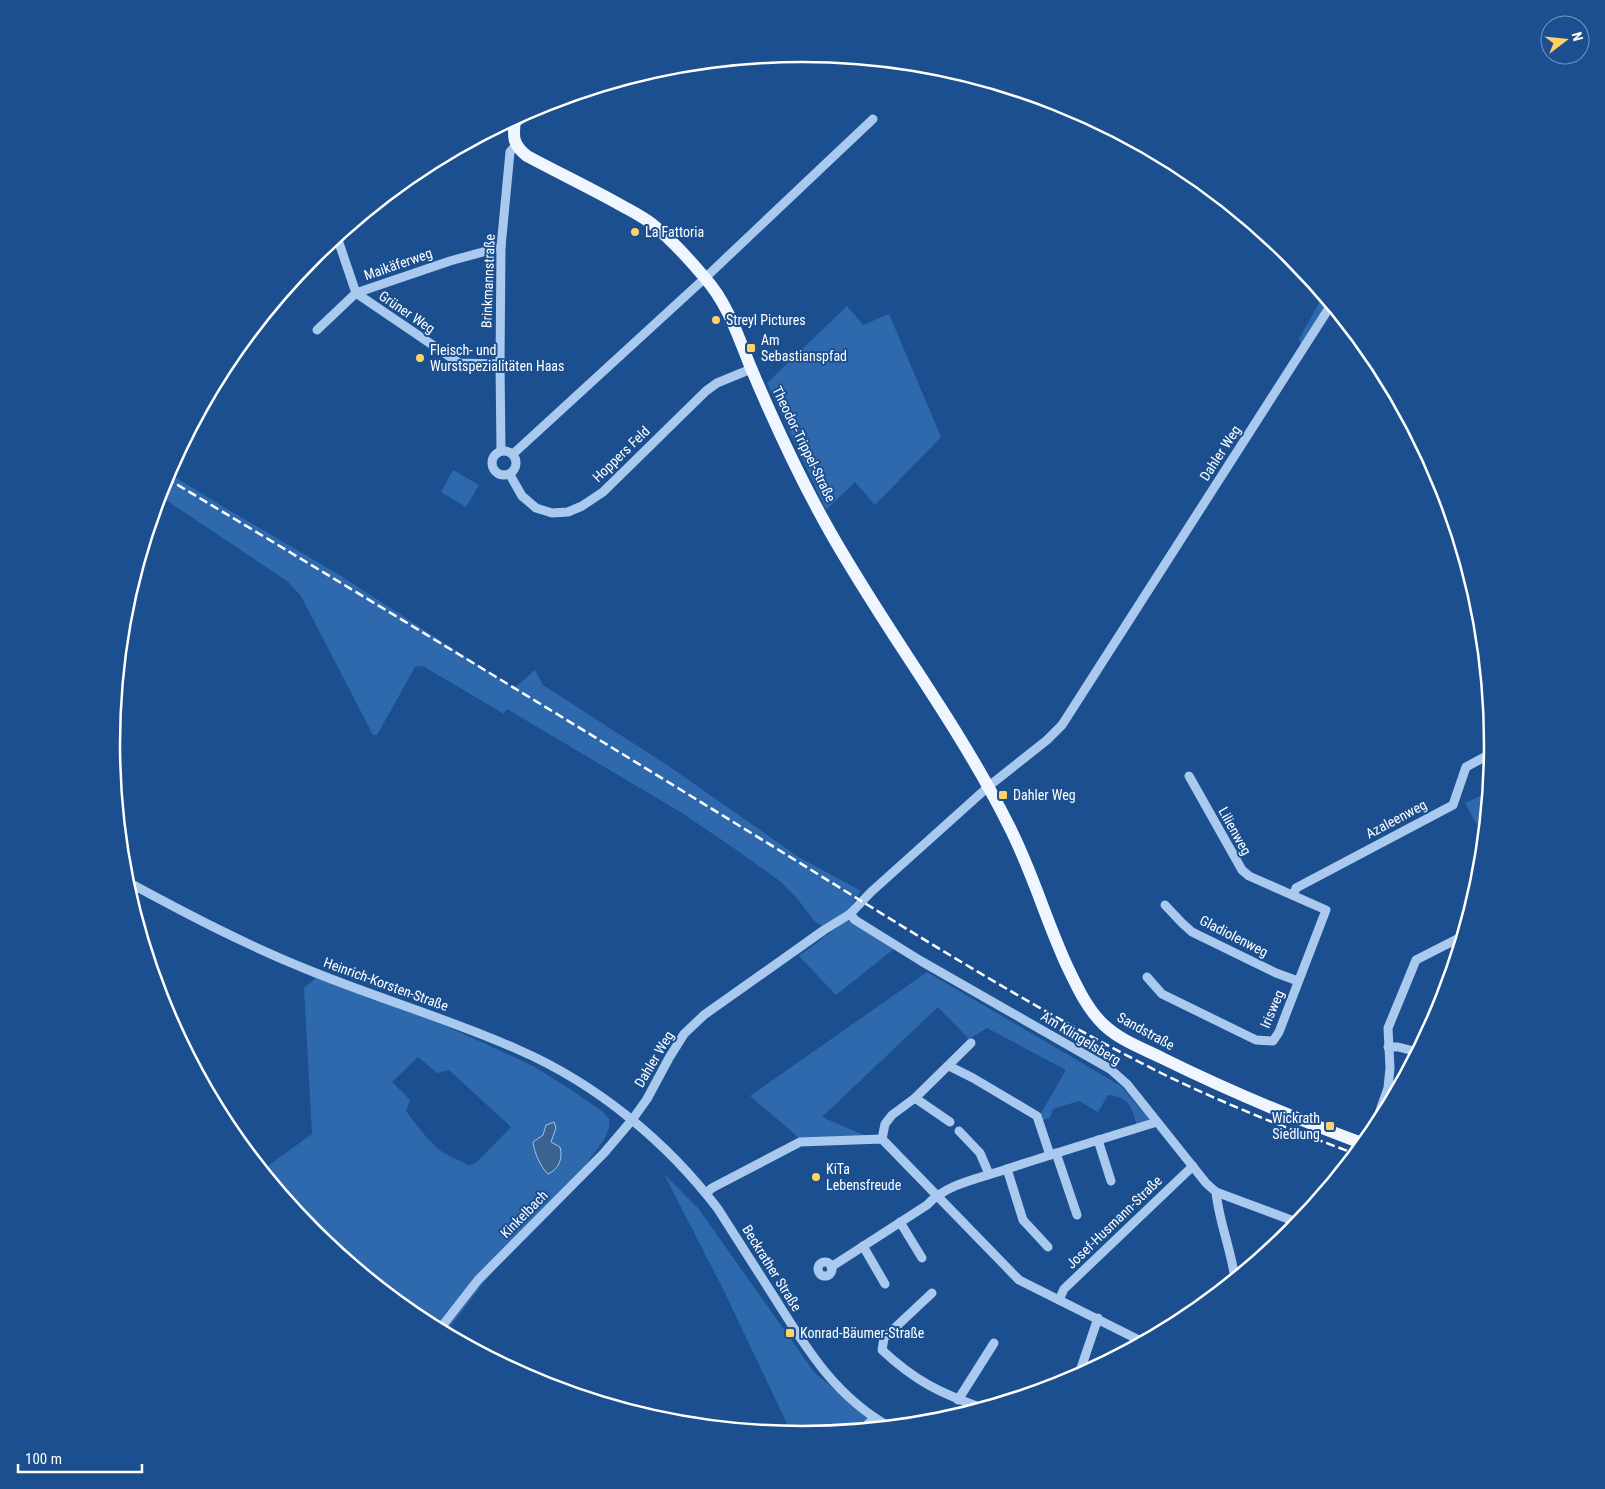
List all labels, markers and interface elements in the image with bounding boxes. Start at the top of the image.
north arrow [1540,15,1590,65]
text: N [1569,30,1586,43]
place label: La Fattoria [645,224,704,240]
marker: La Fattoria [629,226,641,238]
street label: Brinkmannstraße [478,233,498,328]
street label: Maikäferweg [362,245,434,283]
street label: Grüner Weg [376,287,438,337]
place label: Streyl Pictures [726,312,806,328]
marker: Streyl Pictures [710,314,722,326]
place label: Am Sebastianspfad [761,332,847,364]
place label: Fleisch- und Wurstspezialitäten Haas [430,342,564,374]
marker: Am Sebastianspfad [745,342,757,354]
marker: Fleisch- und Wurstspezialitäten Haas [414,352,426,364]
street label: Theodor-Trippel-Straße [769,384,839,505]
street label: Dahler Weg [1196,422,1244,484]
street label: Hoppers Feld [589,423,653,485]
place label: Dahler Weg [1013,787,1076,803]
marker: Dahler Weg [997,789,1009,801]
street label: Azaleenweg [1363,796,1429,842]
street label: Lilienweg [1215,804,1255,858]
street label: Gladiolenweg [1197,912,1271,960]
street label: Heinrich-Korsten-Straße [321,954,451,1014]
street label: Irisweg [1257,987,1287,1031]
street label: Am Klingelsberg [1038,1008,1124,1068]
street label: Sandstraße [1115,1009,1178,1053]
street label: Dahler Weg [631,1028,677,1090]
place label: Wickrath Siedlung [1272,1110,1320,1142]
marker: Wickrath Siedlung [1324,1120,1336,1132]
place label: KiTa Lebensfreude [826,1161,902,1193]
marker: KiTa Lebensfreude [810,1171,822,1183]
street label: Josef-Husmann-Straße [1063,1172,1165,1272]
street label: Kinkelbach [497,1187,551,1241]
street label: Beckrather Straße [739,1222,805,1314]
place label: Konrad-Bäumer-Straße [800,1325,925,1341]
marker: Konrad-Bäumer-Straße [784,1327,796,1339]
scale bar [18,1442,141,1474]
text: 100 m [25,1450,62,1468]

